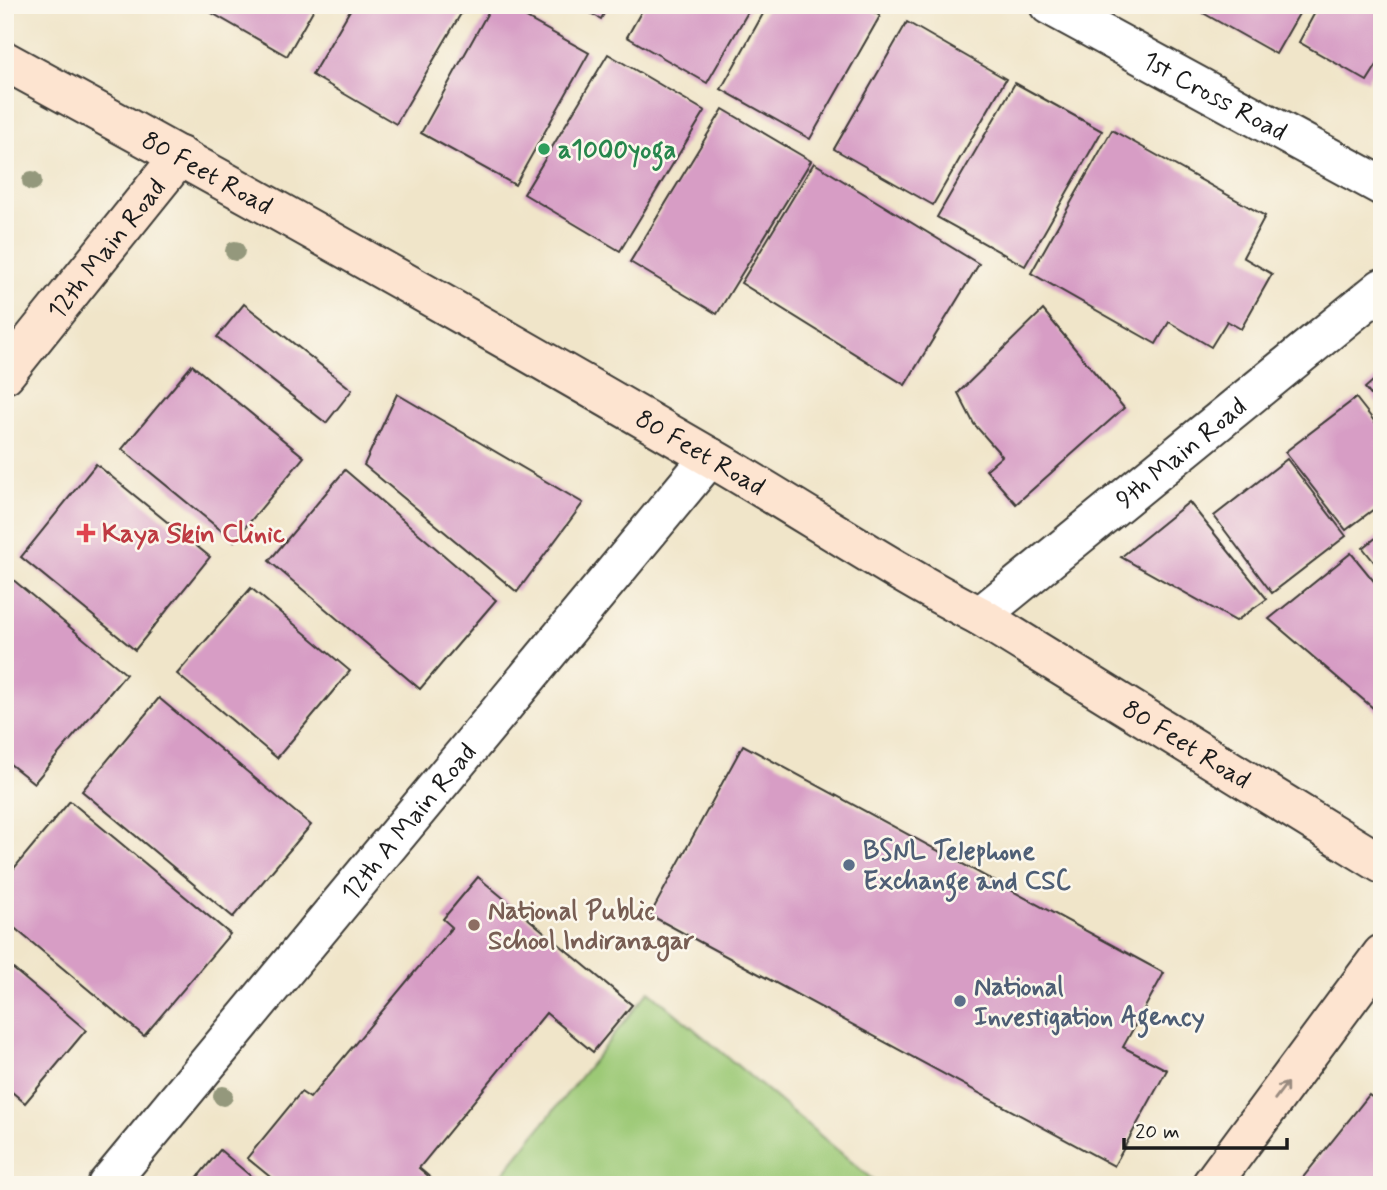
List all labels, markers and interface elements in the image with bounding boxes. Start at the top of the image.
street label: 1st Cross Road [1136,44,1292,150]
street label: 80 Feet Road [135,124,278,224]
place label: a1000yoga [558,134,676,171]
marker: a1000yoga [536,141,552,157]
street label: 12th Main Road [40,172,174,327]
street label: 9th Main Road [1110,390,1254,517]
street label: 80 Feet Road [629,403,771,505]
place label: Kaya Skin Clinic [102,518,285,552]
marker: Kaya Skin Clinic [76,523,96,543]
street label: 80 Feet Road [1115,693,1256,798]
street label: 12th A Main Road [334,737,485,909]
place label: BSNL Telephone Exchange and CSC [863,835,1071,902]
marker: BSNL Telephone Exchange and CSC [841,857,857,873]
place label: National Public School Indiranagar [488,895,695,962]
marker: National Public School Indiranagar [466,917,482,933]
place label: National Investigation Agency [974,971,1205,1038]
marker: National Investigation Agency [952,993,968,1009]
one-way arrow [1273,1082,1288,1101]
scale bar [1124,1106,1287,1150]
text: 20 m [1135,1118,1180,1146]

